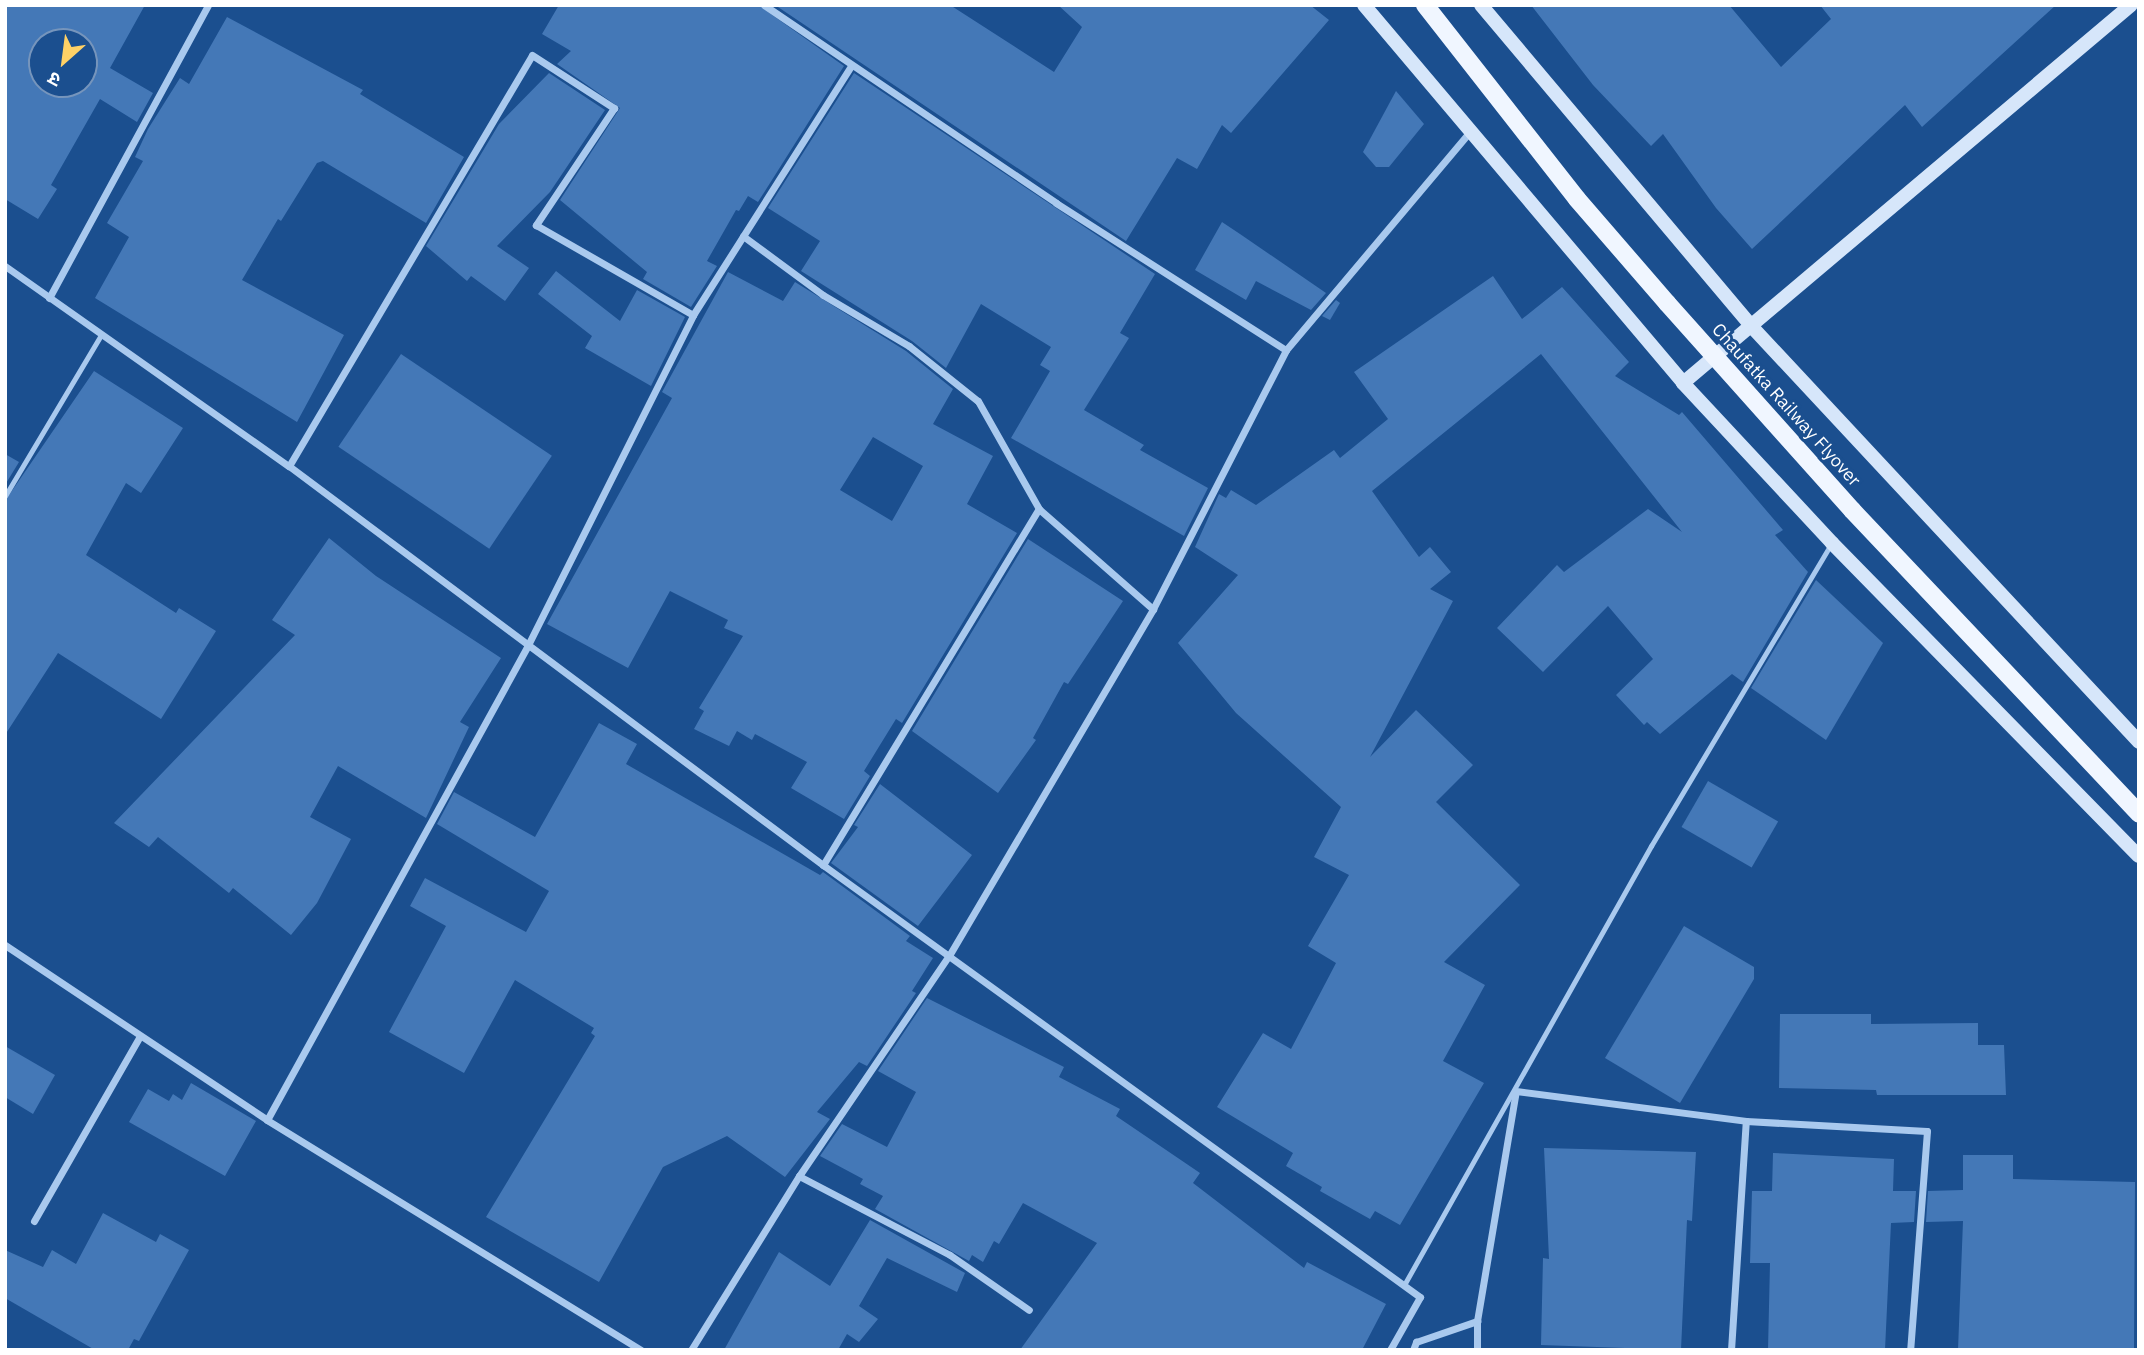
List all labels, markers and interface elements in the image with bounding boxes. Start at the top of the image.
north arrow [28,28,98,98]
text: उ [44,67,65,93]
street label: Chaufatka Railway Flyover [1707,319,1865,491]

